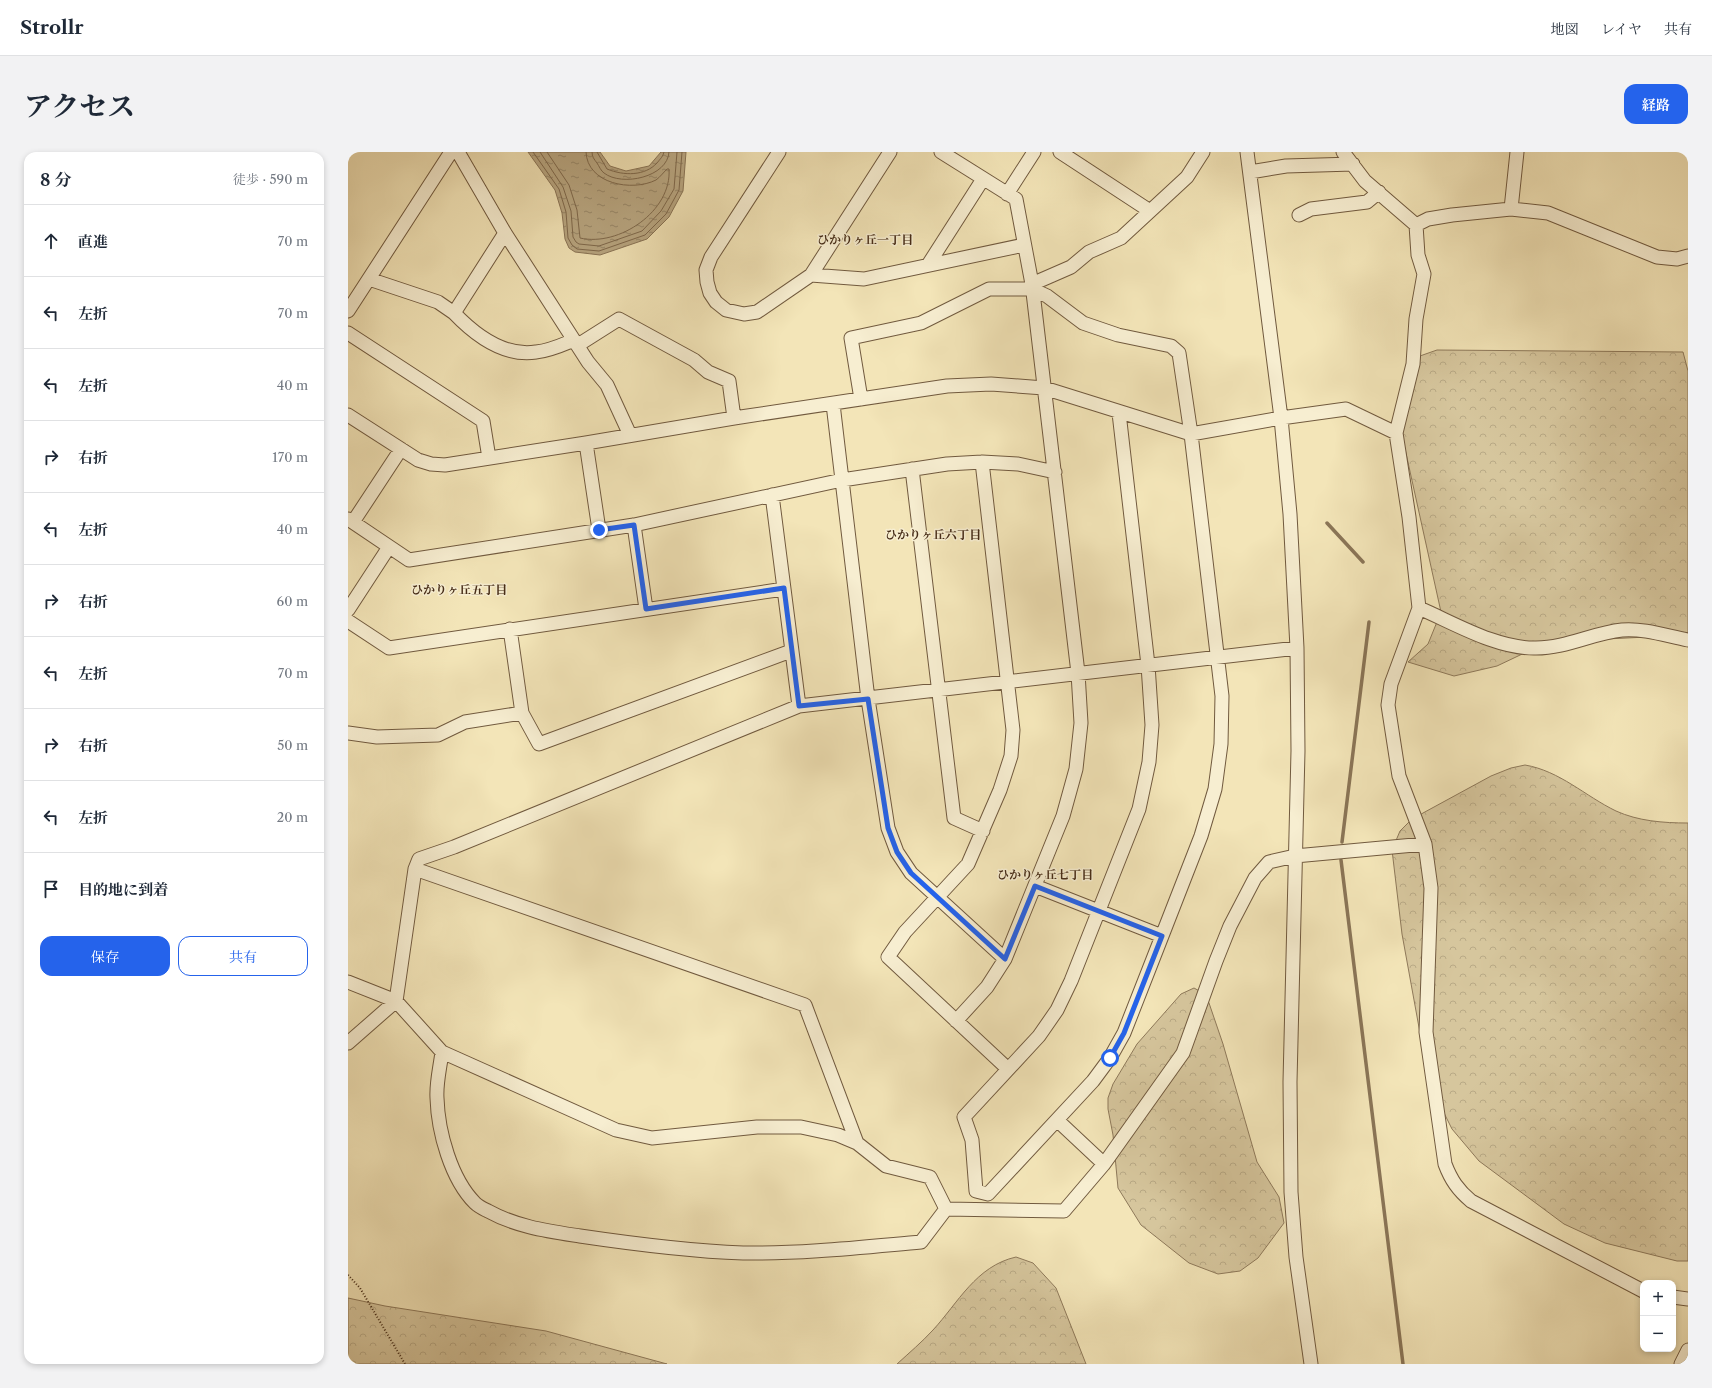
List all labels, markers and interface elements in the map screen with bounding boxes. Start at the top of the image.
text: Strollr [20,16,84,39]
text: 地図 [1551,20,1579,38]
text: レイヤ [1601,20,1642,38]
text: 共有 [1664,20,1692,38]
button: 経路 [1624,84,1688,124]
text: アクセス [24,89,135,123]
text: 8 分 [40,170,72,190]
text: 徒歩 · 590 m [233,171,308,187]
icon: ahead [40,230,62,252]
text: 直進 [78,232,108,251]
district label: ひかりヶ丘一丁目 [817,232,913,247]
text: 70 m [278,233,308,249]
icon: left [40,302,62,324]
text: 左折 [78,304,108,323]
text: 70 m [278,305,308,321]
icon: left [40,374,62,396]
text: 左折 [78,376,108,395]
text: 40 m [277,377,308,393]
icon: right [40,446,62,468]
text: 右折 [78,448,108,467]
text: 170 m [272,449,308,465]
icon: left [40,518,62,540]
text: 左折 [78,520,108,539]
text: 40 m [277,521,308,537]
route end [590,521,608,539]
district label: ひかりヶ丘六丁目 [885,527,981,542]
district label: ひかりヶ丘五丁目 [411,582,507,597]
icon: right [40,590,62,612]
text: 右折 [78,592,108,611]
text: 60 m [277,593,308,609]
icon: left [40,662,62,684]
text: 左折 [78,664,108,683]
text: 70 m [278,665,308,681]
icon: right [40,734,62,756]
text: 右折 [78,736,108,755]
text: 50 m [277,737,308,753]
icon: left [40,806,62,828]
text: 左折 [78,808,108,827]
text: 20 m [277,809,308,825]
district label: ひかりヶ丘七丁目 [997,867,1093,882]
icon: arrive [40,878,62,900]
text: 目的地に到着 [78,880,168,899]
button: 保存 [40,936,170,976]
button: 共有 [178,936,308,976]
route start [1101,1049,1119,1067]
map controls [1640,1280,1676,1352]
button: + [1640,1280,1676,1316]
button: − [1640,1316,1676,1352]

